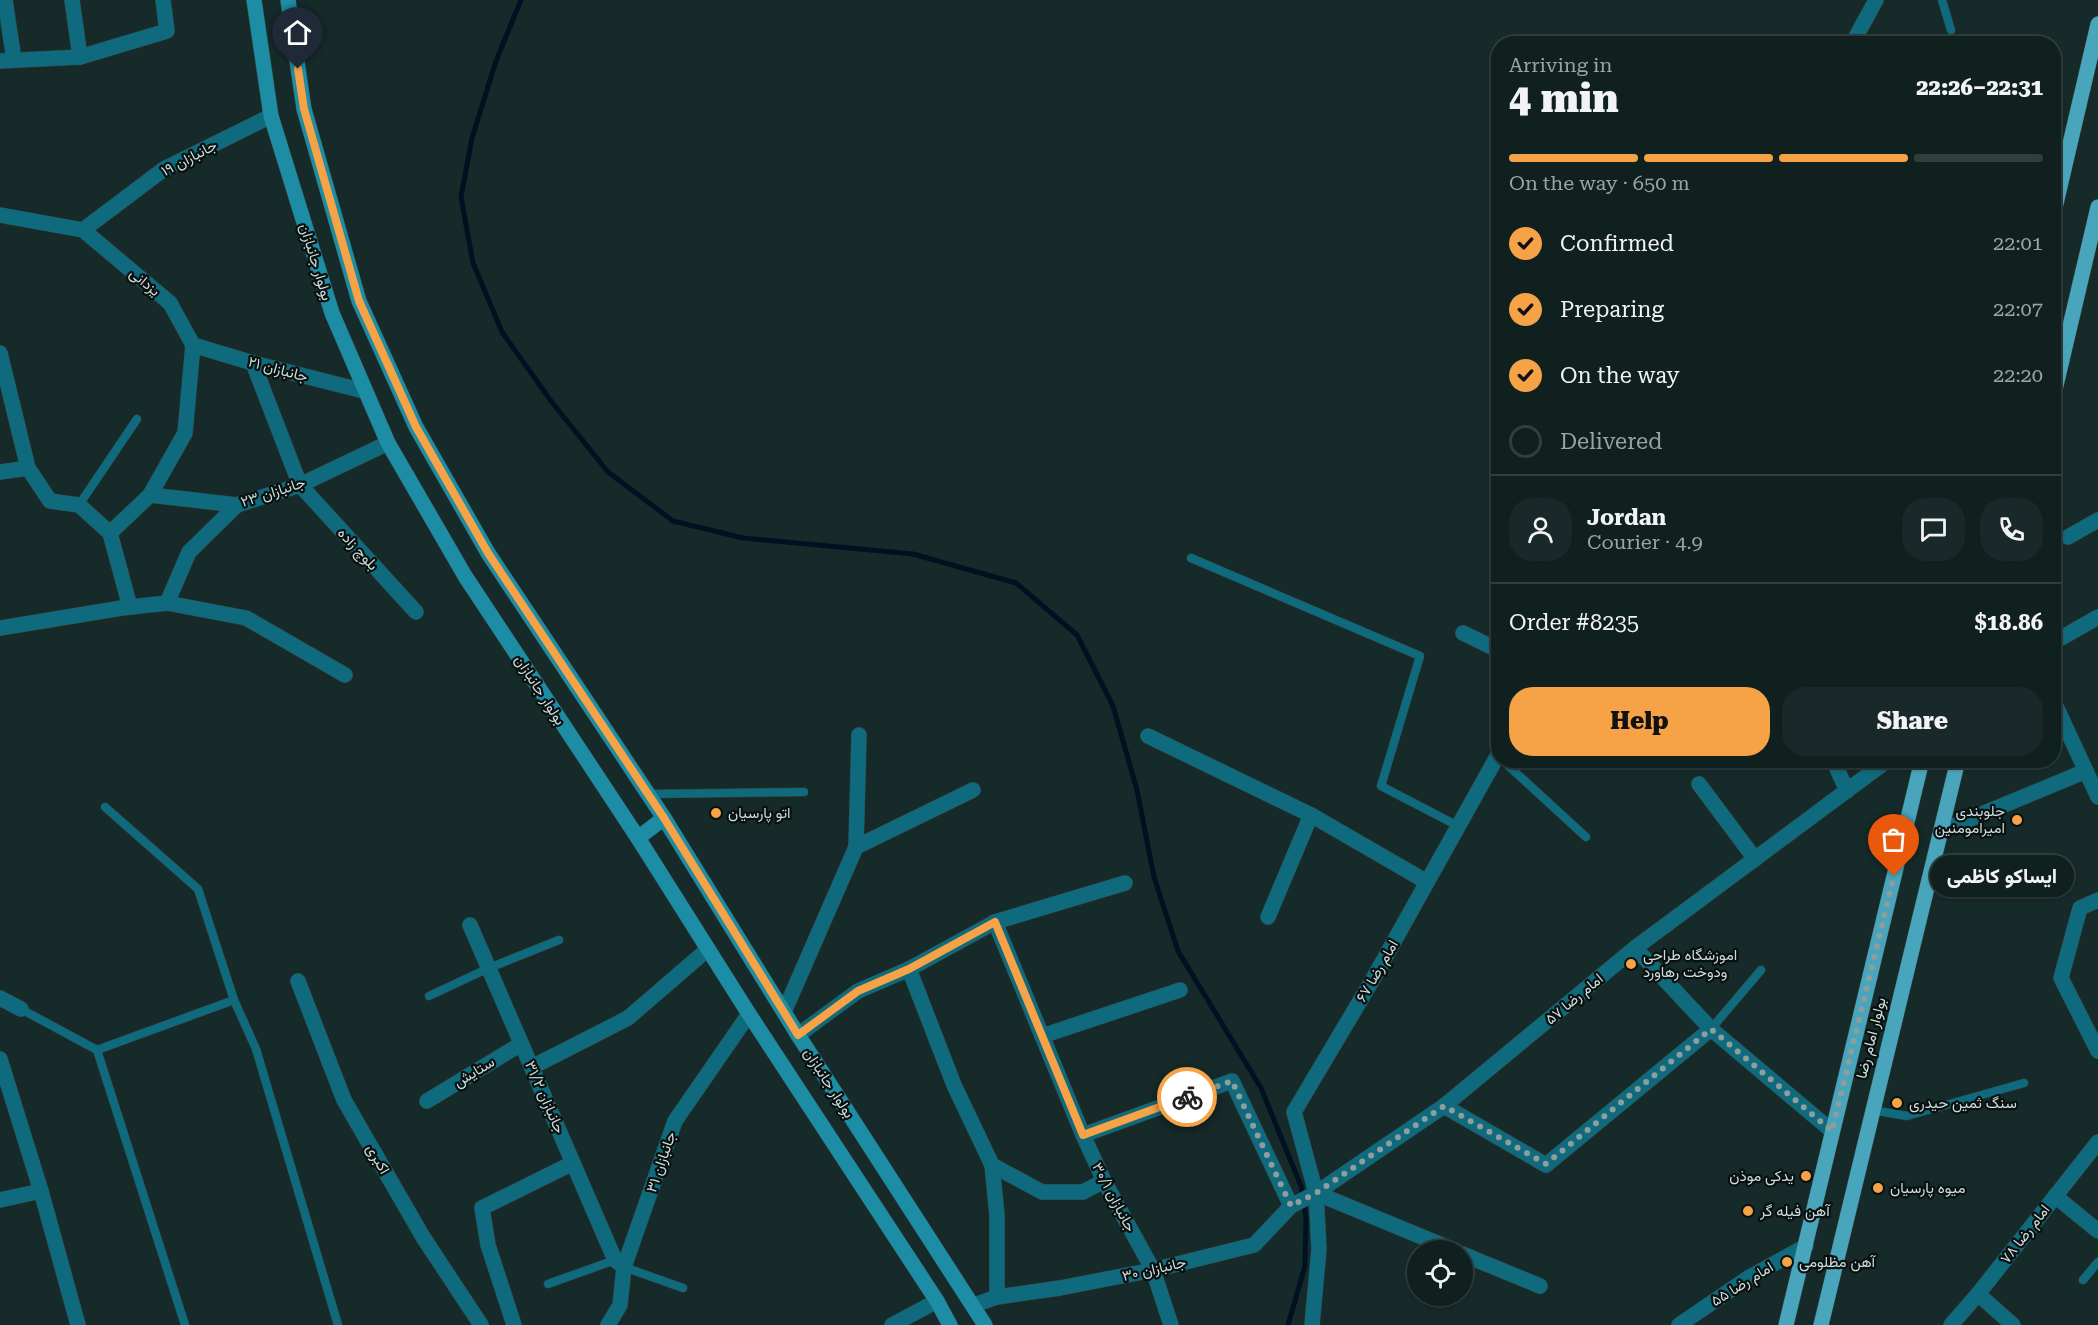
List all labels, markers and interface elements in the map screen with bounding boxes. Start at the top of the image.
pin [272,7,323,69]
icon: home [281,16,314,49]
text: Arriving in [1509,53,1612,77]
text: 22:26–22:31 [1916,75,2043,100]
text: 4 min [1509,76,1619,122]
street label: جانبازان ۱۹ [158,136,220,180]
text: On the way · 650 m [1509,171,1690,195]
street label: بولوار جانبازان [296,221,336,303]
icon: check [1509,227,1542,260]
text: Confirmed [1560,231,1674,256]
text: 22:01 [1993,231,2043,255]
street label: یزدانی [125,264,164,301]
icon: check [1509,293,1542,326]
text: Preparing [1560,297,1664,322]
text: 22:07 [1993,297,2043,321]
street label: جانبازان ۲۱ [246,352,310,386]
icon: check [1509,359,1542,392]
text: On the way [1560,363,1680,388]
text: 22:20 [1993,363,2043,387]
text: Delivered [1560,429,1662,454]
street label: جانبازان ۲۳ [239,473,307,511]
button: person [1509,498,1572,561]
button: chat [1902,498,1965,561]
button: phone [1980,498,2043,561]
text: Jordan [1587,505,1666,530]
street label: بلوچ زاده [332,524,382,575]
text: Courier · 4.9 [1587,530,1703,554]
text: Order #8235 [1509,610,1639,635]
text: $18.86 [1974,610,2043,635]
street label: بولوار جانبازان [511,652,569,728]
button: Help [1509,687,1770,756]
button: Share [1782,687,2043,756]
place label: جلوبندی امیرامومنین [1935,802,2005,838]
place label: اتو پارسیان [728,804,790,823]
marker: اتو پارسیان [709,806,723,820]
marker: جلوبندی امیرامومنین [2010,813,2024,827]
pin [1868,814,1919,876]
icon: bag [1877,823,1910,856]
callout: ایساکو کاظمی [1930,855,2074,897]
text: ایساکو کاظمی [1947,864,2057,888]
street label: امام رضا ۶۷ [1352,937,1403,1006]
place label: اموزشگاه طراحی ودوخت رهاورد [1643,946,1737,981]
marker: اموزشگاه طراحی ودوخت رهاورد [1624,957,1638,971]
street label: امام رضا ۵۷ [1541,970,1607,1029]
street label: بولوار امام رضا [1852,996,1891,1081]
street label: بولوار جانبازان [800,1045,858,1121]
street label: ستایش [450,1053,498,1092]
street label: جانبازان ۳۱/۲ [521,1058,569,1136]
courier [1157,1067,1217,1127]
icon: bike [1171,1081,1204,1114]
place label: سنگ ثمین حیدری [1909,1094,2017,1113]
marker: سنگ ثمین حیدری [1890,1096,1904,1110]
street label: جانبازان ۳۱ [642,1129,680,1195]
street label: اکبری [361,1141,394,1178]
street label: جانبازان ۳۰/۱ [1088,1159,1140,1235]
place label: یدکی موذن [1729,1167,1794,1186]
marker: یدکی موذن [1799,1169,1813,1183]
place label: میوه پارسیان [1890,1179,1966,1198]
marker: میوه پارسیان [1871,1181,1885,1195]
street label: امام رضا ۷۸ [1996,1201,2054,1268]
place label: آهن فیله گر [1759,1202,1831,1221]
marker: آهن فیله گر [1741,1204,1755,1218]
map controls [1407,1240,1473,1306]
button: locate [1407,1240,1473,1306]
street label: جانبازان ۳۰ [1120,1253,1188,1285]
place label: آهن مظلومی [1799,1253,1877,1272]
marker: آهن مظلومی [1780,1255,1794,1269]
street label: امام رضا ۵۵ [1708,1258,1777,1311]

